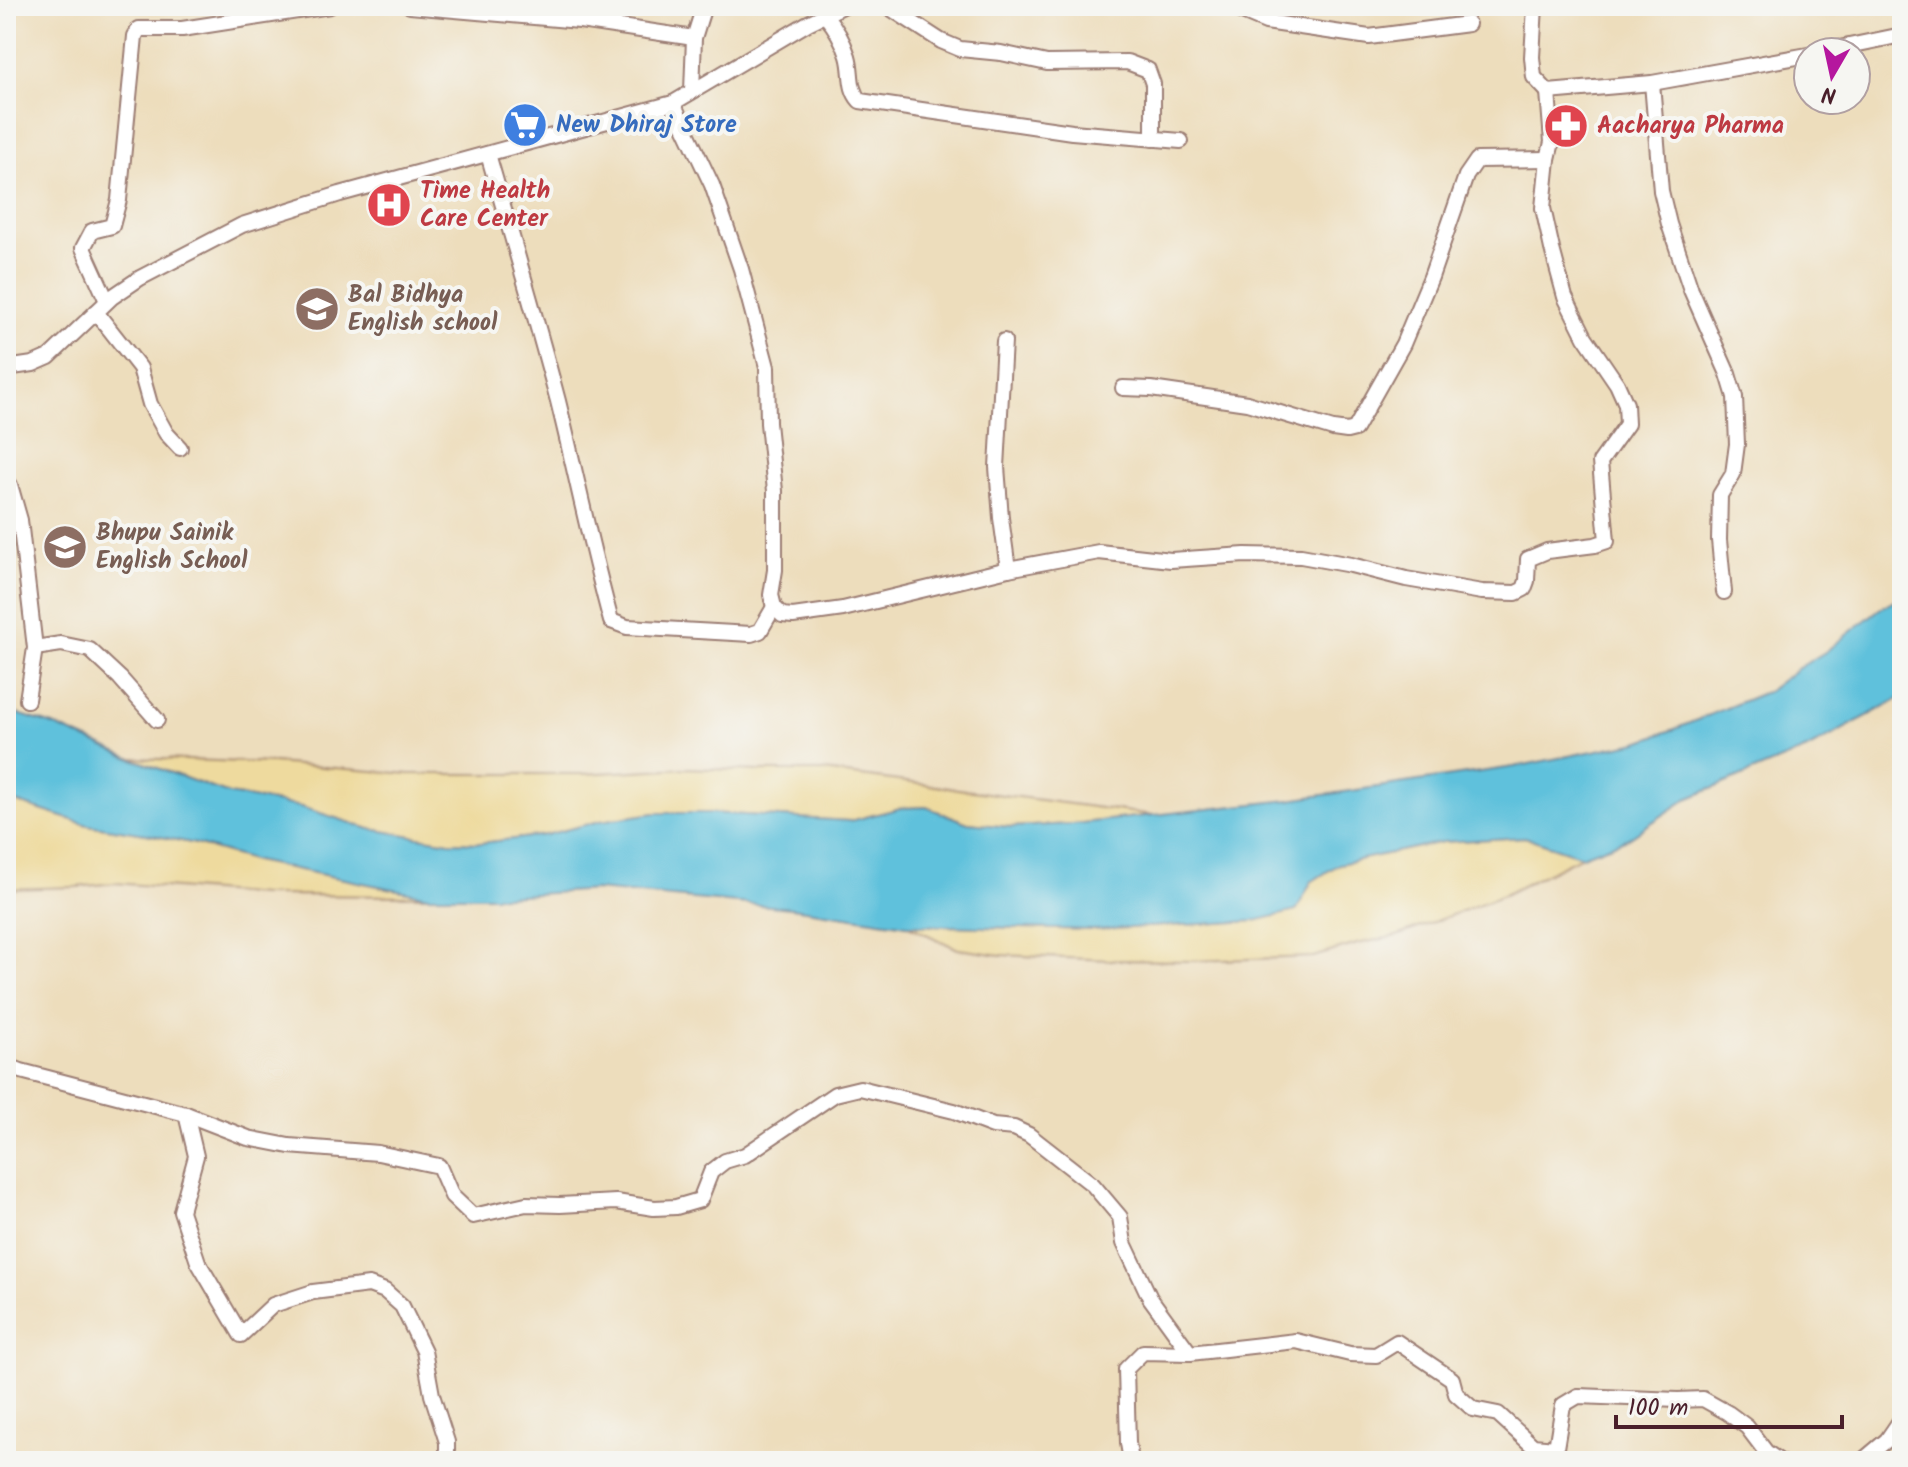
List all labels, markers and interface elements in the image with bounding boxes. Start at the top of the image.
north arrow [1792,36,1872,116]
text: N [1820,75,1839,112]
supermarket icon: New Dhiraj Store [501,101,549,149]
pharmacy icon: Aacharya Pharma [1542,102,1590,150]
place label: New Dhiraj Store [556,106,737,145]
place label: Aacharya Pharma [1597,107,1784,146]
place label: Time Health Care Center [420,172,550,239]
hospital icon: Time Health Care Center [365,181,413,229]
place label: Bal Bidhya English school [348,276,498,343]
school or university icon: Bal Bidhya English school [293,285,341,333]
place label: Bhupu Sainik English School [96,514,248,581]
school or university icon: Bhupu Sainik English School [41,523,89,571]
scale bar [1616,1379,1842,1429]
text: 100 m [1628,1389,1688,1428]

